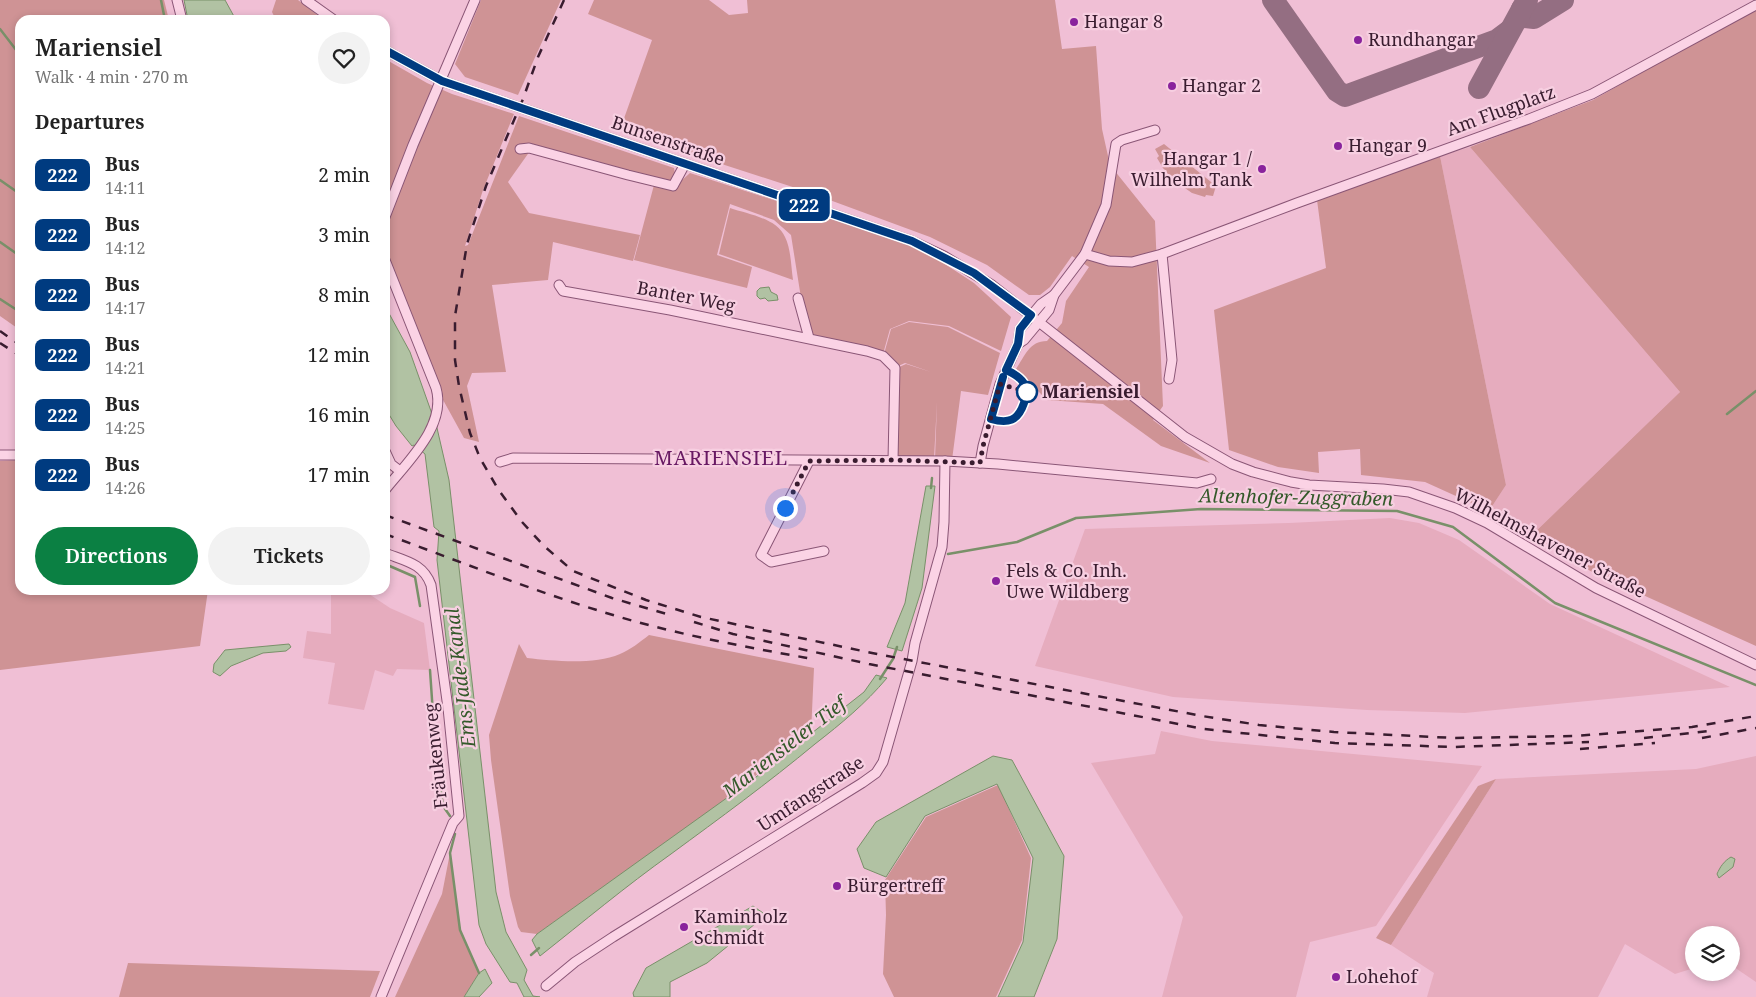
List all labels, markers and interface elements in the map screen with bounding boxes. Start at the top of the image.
place label: Hangar 8 [1084,9,1163,33]
marker: Hangar 8 [1068,16,1080,28]
place label: Rundhangar [1368,27,1476,51]
text: Mariensiel [35,30,162,63]
button: heart [318,32,370,84]
marker: Rundhangar [1352,34,1364,46]
text: Walk · 4 min · 270 m [35,66,188,88]
place label: Hangar 2 [1182,73,1261,97]
street label: Am Flugplatz [1443,79,1558,141]
marker: Hangar 2 [1166,80,1178,92]
text: Departures [35,109,144,135]
street label: Bunsenstraße [609,109,728,171]
place label: Hangar 9 [1348,133,1427,157]
marker: Hangar 9 [1332,140,1344,152]
place label: Hangar 1 / Wilhelm Tank [1131,146,1253,191]
text: Bus [105,151,140,177]
text: 2 min [318,162,370,188]
text: 222 [47,163,78,187]
marker: Hangar 1 / Wilhelm Tank [1256,163,1268,175]
text: 14:11 [105,177,145,199]
line badge: 222 [775,189,833,221]
text: 222 [789,193,819,217]
text: Bus [105,211,140,237]
text: 3 min [318,222,370,248]
text: 222 [47,223,78,247]
text: 14:12 [105,237,145,259]
text: Bus [105,271,140,297]
street label: Banter Weg [635,275,738,317]
text: 8 min [318,282,370,308]
text: 222 [47,283,78,307]
text: 14:17 [105,297,145,319]
text: Bus [105,331,140,357]
text: 12 min [308,342,370,368]
text: 222 [47,343,78,367]
text: 14:21 [105,357,145,379]
place label: Mariensiel [1042,379,1140,403]
marker: Mariensiel [1016,381,1038,403]
text: Bus [105,391,140,417]
text: 16 min [308,402,370,428]
text: 222 [47,403,78,427]
text: 14:25 [105,417,145,439]
district label: MARIENSIEL [654,444,788,471]
text: Bus [105,451,140,477]
text: 17 min [308,462,370,488]
text: 222 [47,463,78,487]
text: 14:26 [105,477,145,499]
street label: Wilhelmshavener Straße [1451,481,1650,603]
water label: Altenhofer-Zuggraben [1197,482,1394,512]
your location [773,496,798,521]
button: Directions [35,527,198,585]
button: Tickets [208,527,370,585]
place label: Fels & Co. Inh. Uwe Wildberg [1006,558,1129,603]
marker: Fels & Co. Inh. Uwe Wildberg [990,575,1002,587]
water label: Ems-Jade-Kanal [439,607,482,750]
water label: Mariensieler Tief [716,688,854,804]
street label: Fräukenweg [417,702,453,810]
street label: Umfangstraße [753,750,868,836]
place label: Bürgertreff [847,873,945,897]
marker: Bürgertreff [831,880,843,892]
place label: Kaminholz Schmidt [694,904,788,949]
marker: Kaminholz Schmidt [678,921,690,933]
map controls [1685,926,1740,981]
button: layers [1685,926,1740,981]
place label: Lohehof [1346,964,1418,988]
marker: Lohehof [1330,971,1342,983]

